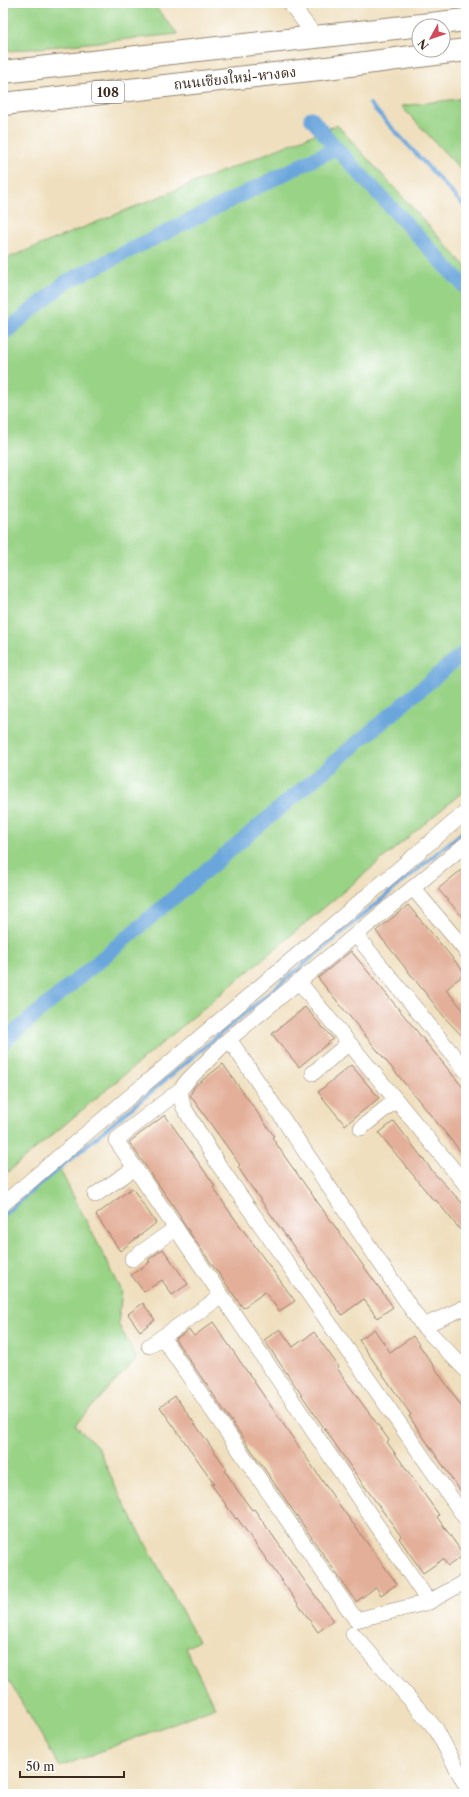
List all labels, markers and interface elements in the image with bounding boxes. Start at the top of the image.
north arrow [411,18,451,58]
text: N [415,36,432,53]
street label: ถนนเชียงใหม่-หางดง [173,62,297,93]
road number: 108 [92,81,124,103]
scale bar [20,1753,124,1779]
text: 50 m [26,1759,55,1774]

